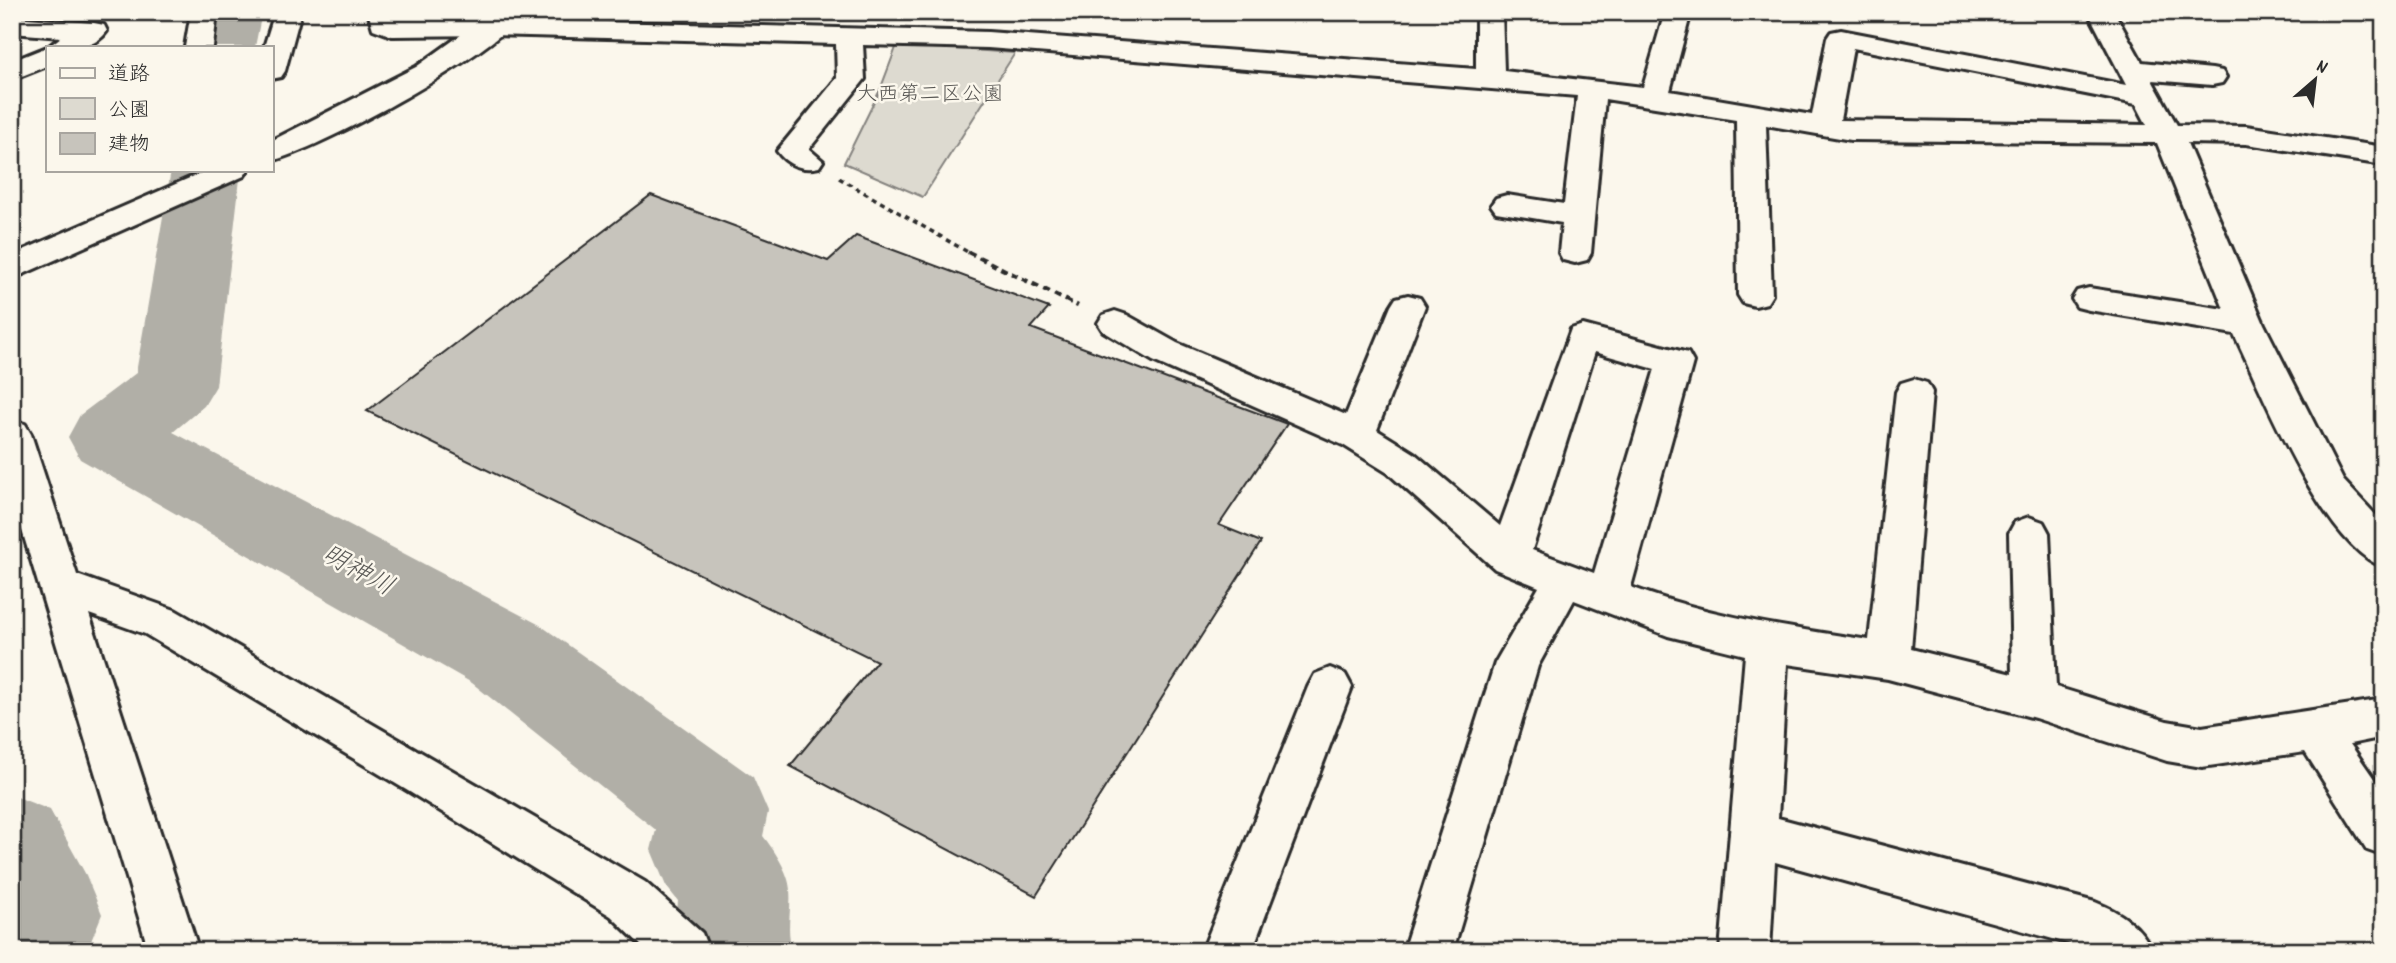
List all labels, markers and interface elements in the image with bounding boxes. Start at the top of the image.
legend [46,46,273,172]
north arrow [2280,46,2350,116]
text: N [2311,54,2332,82]
text: 道路 [108,61,150,91]
park label: 大西第二区公園 [857,81,1004,111]
text: 公園 [108,97,150,127]
text: 建物 [108,131,150,161]
water label: 明神川 [314,537,400,607]

